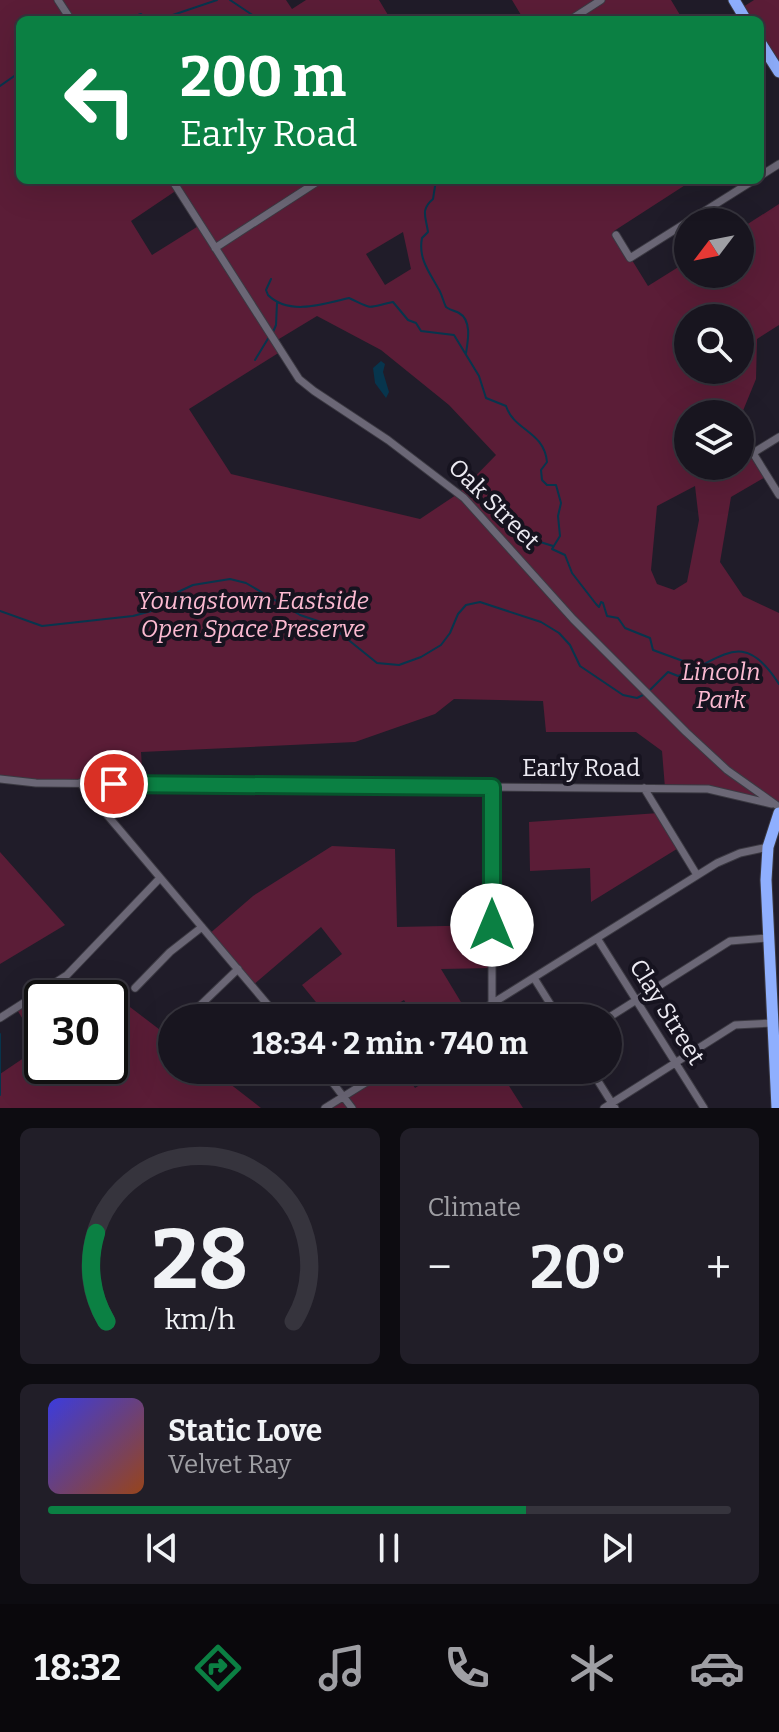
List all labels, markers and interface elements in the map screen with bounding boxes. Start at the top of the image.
text: 200 m [180,44,346,111]
icon: left [48,48,152,152]
text: Early Road [180,112,357,156]
north arrow [674,208,754,288]
map controls [674,208,754,480]
button: search [674,304,754,384]
button: layers [674,400,754,480]
street label: Oak Street [443,453,545,555]
park label: Youngstown Eastside Open Space Preserve [137,587,369,643]
park label: Lincoln Park [681,658,761,714]
pin [80,750,148,818]
street label: Early Road [522,754,640,782]
icon: arrive [92,762,136,806]
position arrow [450,883,534,967]
street label: Clay Street [624,954,711,1070]
speed limit sign: 30 [24,980,128,1084]
text: 18:34 · 2 min · 740 m [252,1026,528,1062]
text: Climate [428,1192,521,1223]
text: 28 [151,1210,248,1310]
text: 20° [530,1232,628,1304]
text: − [428,1241,452,1294]
text: + [706,1241,731,1294]
text: km/h [164,1302,235,1337]
text: Static Love [168,1413,322,1449]
text: Velvet Ray [168,1449,291,1480]
icon: previous [140,1526,184,1570]
icon: pause [367,1526,411,1570]
icon: next [595,1526,639,1570]
icon: directions [190,1640,246,1696]
icon: music [314,1640,370,1696]
icon: phone [439,1640,495,1696]
icon: climate [564,1640,620,1696]
icon: car [689,1640,745,1696]
text: 18:32 [34,1646,121,1690]

